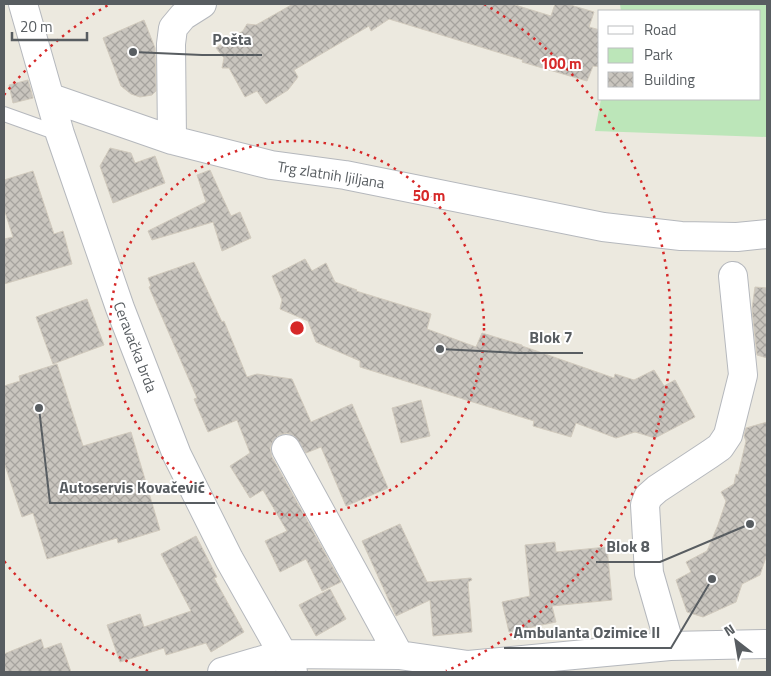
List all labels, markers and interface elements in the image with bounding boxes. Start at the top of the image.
scale bar [12,10,88,42]
legend [598,10,761,100]
text: 20 m [20,15,53,38]
text: Road [644,18,676,41]
callout: Pošta [202,24,262,55]
text: Pošta [212,27,252,51]
text: Park [644,43,673,66]
text: 100 m [540,52,582,75]
text: Building [644,68,695,91]
street label: Trg zlatnih ljiljana [276,155,387,194]
text: 50 m [413,184,445,207]
street label: Ceravačka brda [108,298,164,396]
centre of rings [288,319,306,337]
callout: Blok 7 [519,322,583,353]
text: Blok 7 [529,325,573,349]
callout: Autoservis Kovačević [50,472,215,503]
text: Autoservis Kovačević [59,475,205,499]
callout: Blok 8 [596,531,660,562]
text: Blok 8 [606,534,650,558]
north arrow [711,616,761,666]
callout: Ambulanta Ozimice II [504,617,671,648]
text: N [719,618,739,641]
text: Ambulanta Ozimice II [514,620,660,644]

